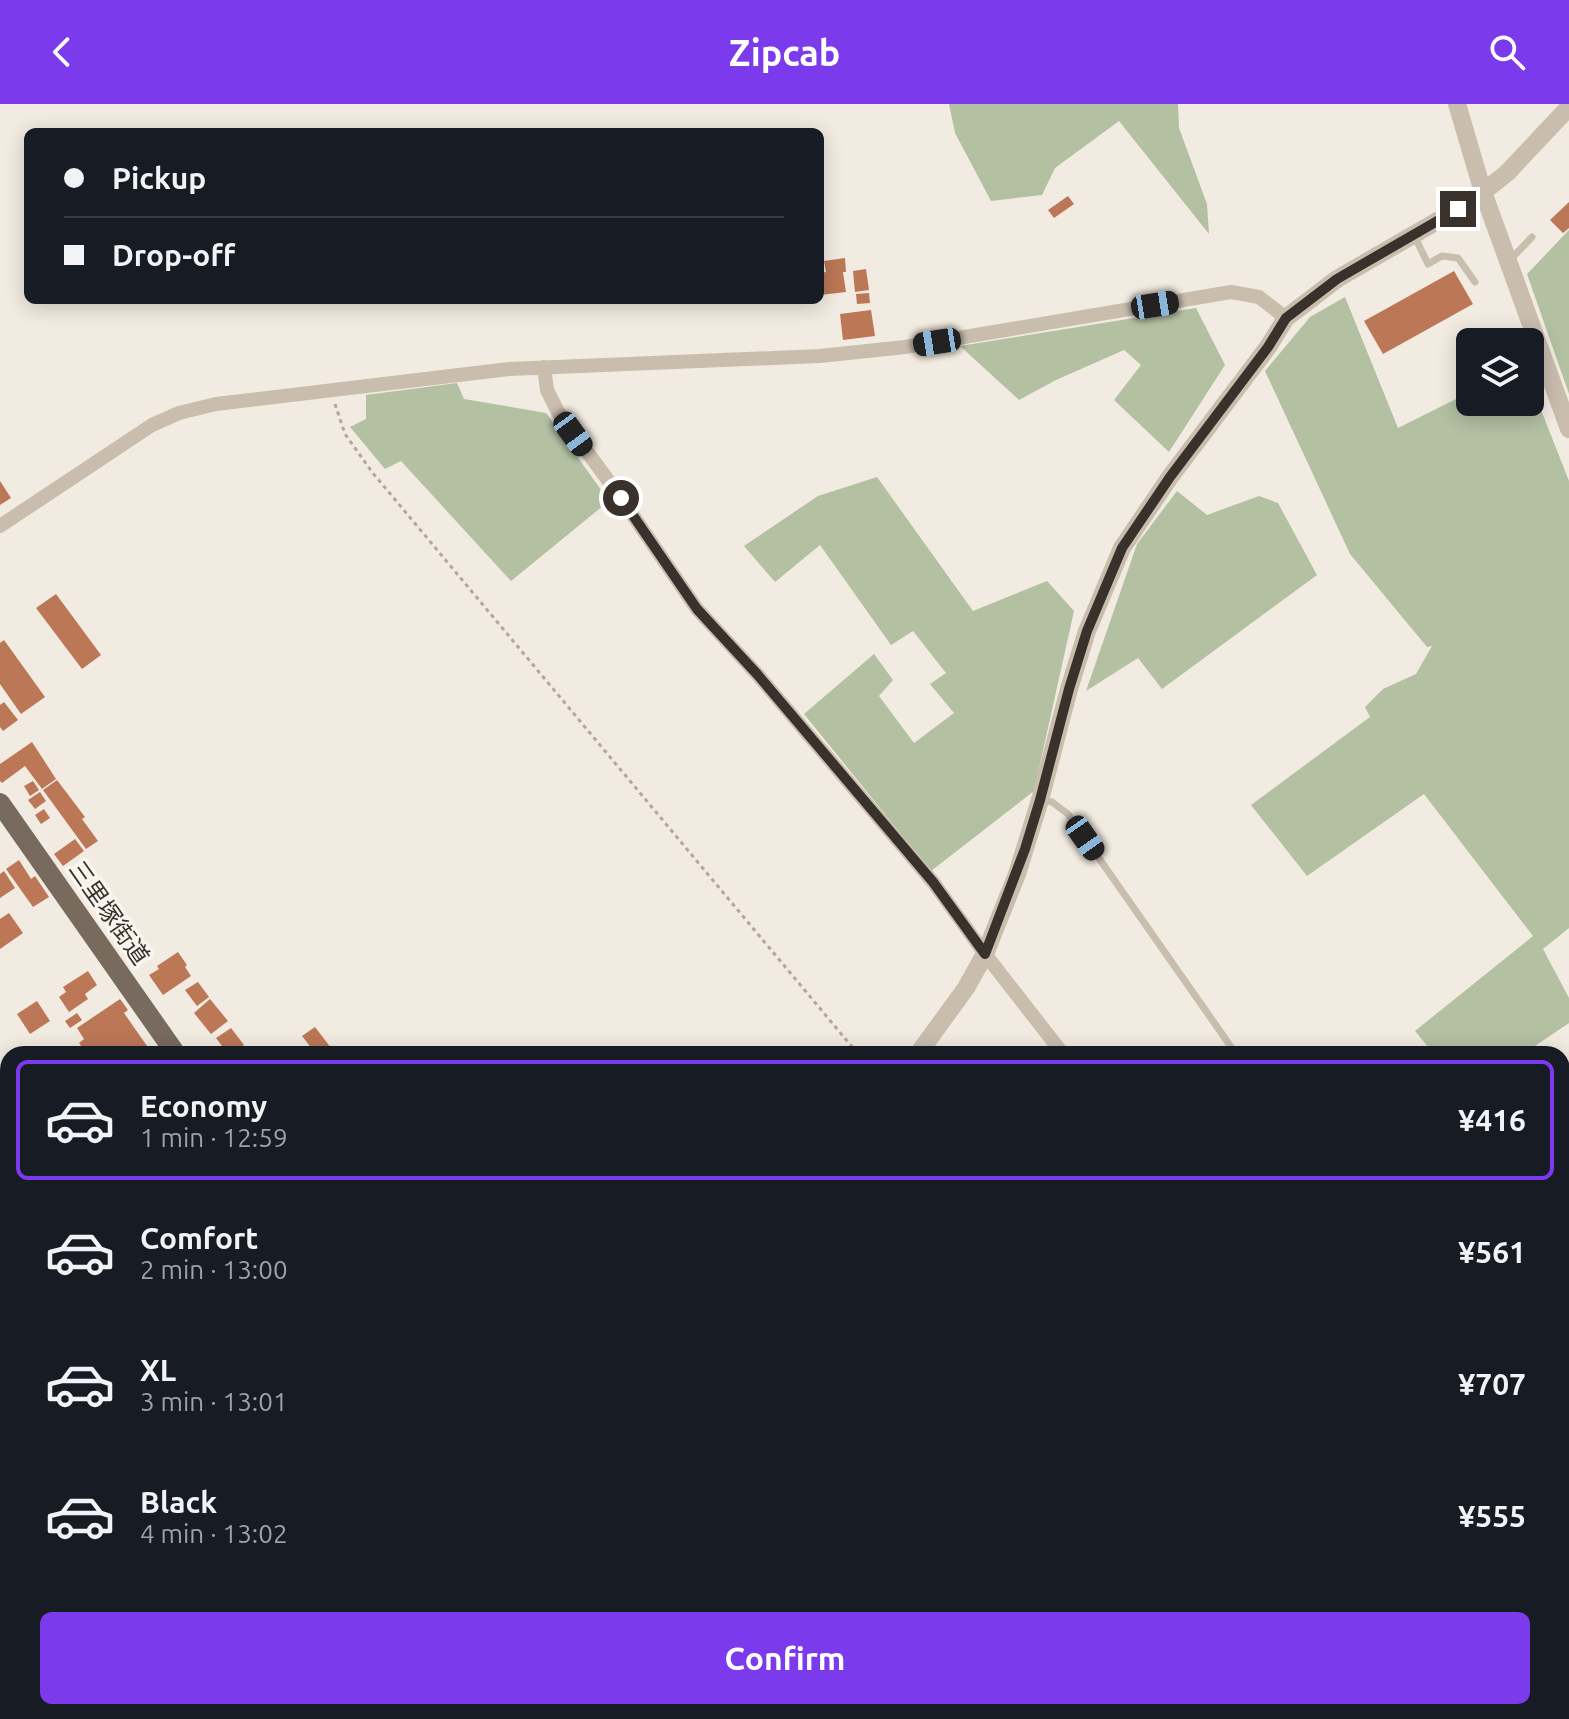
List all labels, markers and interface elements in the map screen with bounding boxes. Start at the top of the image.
icon: back [40,30,84,74]
icon: search [1485,30,1529,74]
text: Zipcab [729,32,840,73]
text: Pickup [112,161,206,195]
route end [1440,191,1476,227]
text: Drop-off [112,238,235,272]
car [1129,289,1181,321]
car [911,326,963,358]
map controls [1456,328,1544,416]
button: layers [1456,328,1544,416]
car [549,408,597,460]
route start [603,480,639,516]
car [1061,811,1109,865]
street label: 三里塚街道 [64,856,155,970]
icon: car [44,1084,116,1156]
text: Economy [140,1089,267,1123]
text: ¥416 [1458,1103,1526,1137]
text: 1 min · 12:59 [140,1123,288,1152]
icon: car [44,1216,116,1288]
text: Comfort [140,1221,258,1255]
text: ¥561 [1458,1235,1526,1269]
text: 2 min · 13:00 [140,1255,288,1284]
icon: car [44,1348,116,1420]
text: XL [140,1353,176,1387]
text: ¥707 [1458,1367,1526,1401]
text: 3 min · 13:01 [140,1387,288,1416]
icon: car [44,1480,116,1552]
text: Black [140,1485,217,1519]
text: ¥555 [1458,1499,1526,1533]
text: 4 min · 13:02 [140,1519,288,1548]
button: Confirm [40,1612,1530,1704]

